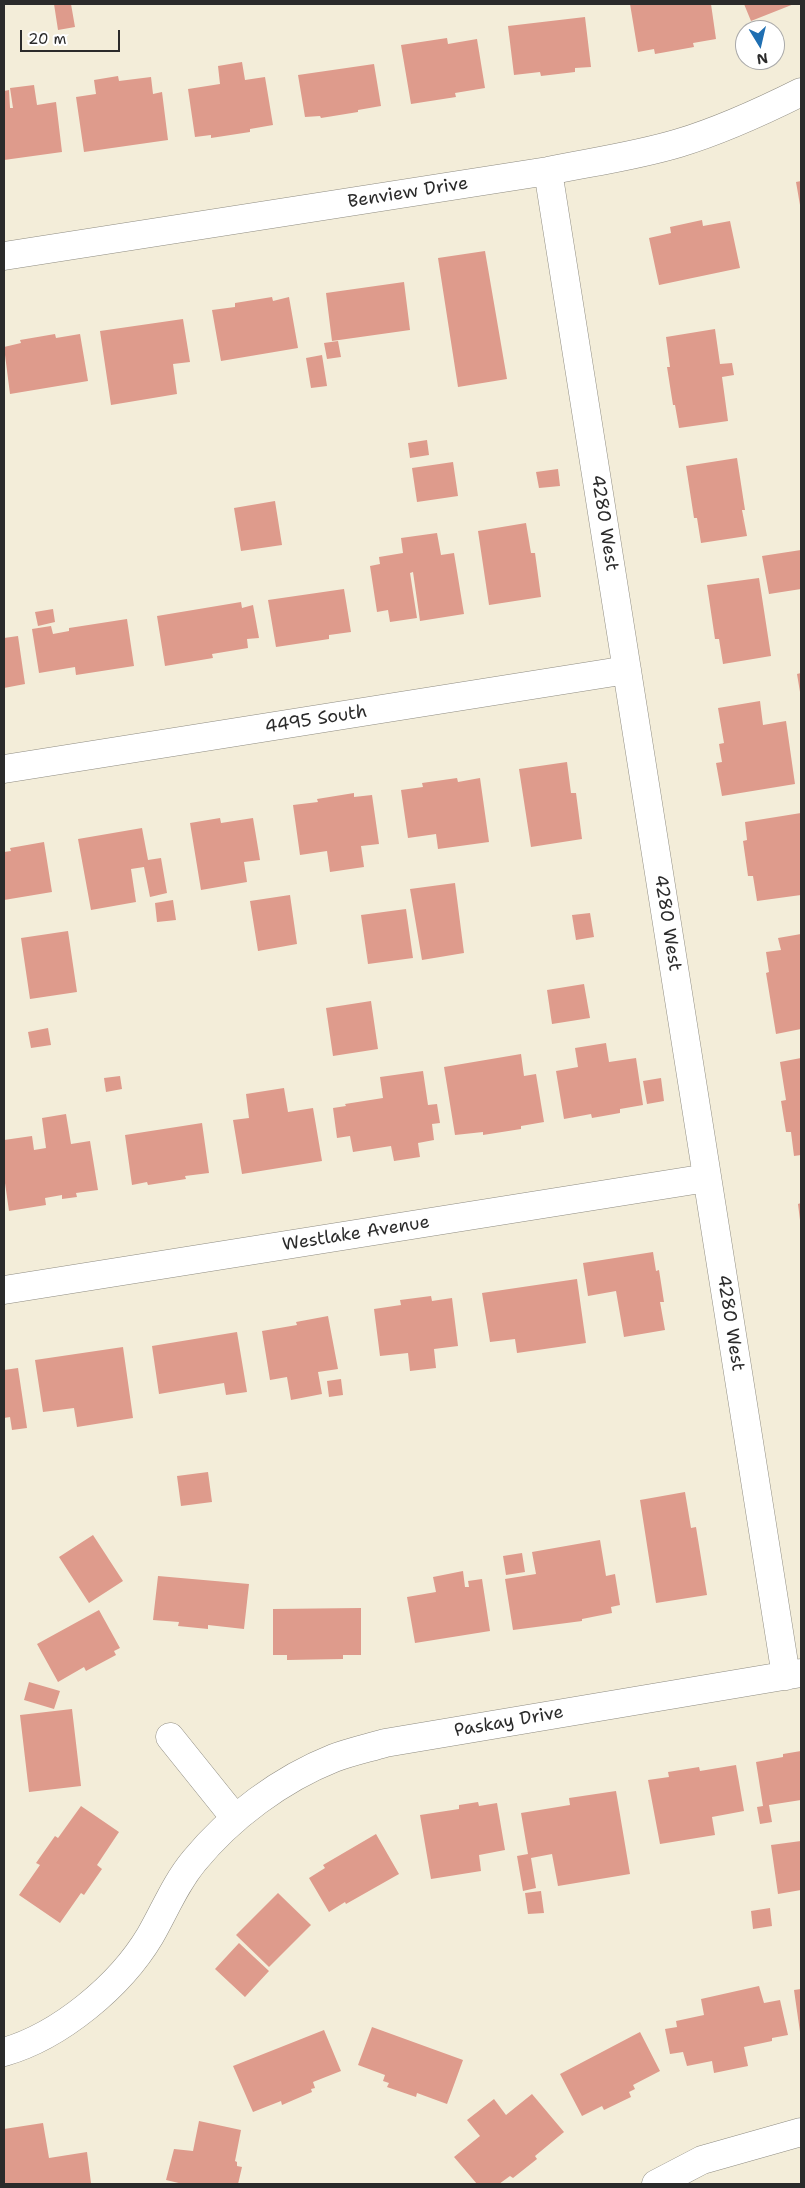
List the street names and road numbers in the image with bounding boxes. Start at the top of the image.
street label: Benview Drive [346,173,470,213]
street label: 4280 West [586,473,622,573]
street label: 4495 South [263,701,369,739]
street label: 4280 West [649,873,685,973]
street label: Westlake Avenue [281,1212,431,1256]
street label: 4280 West [712,1273,748,1373]
street label: Paskay Drive [453,1702,565,1742]

